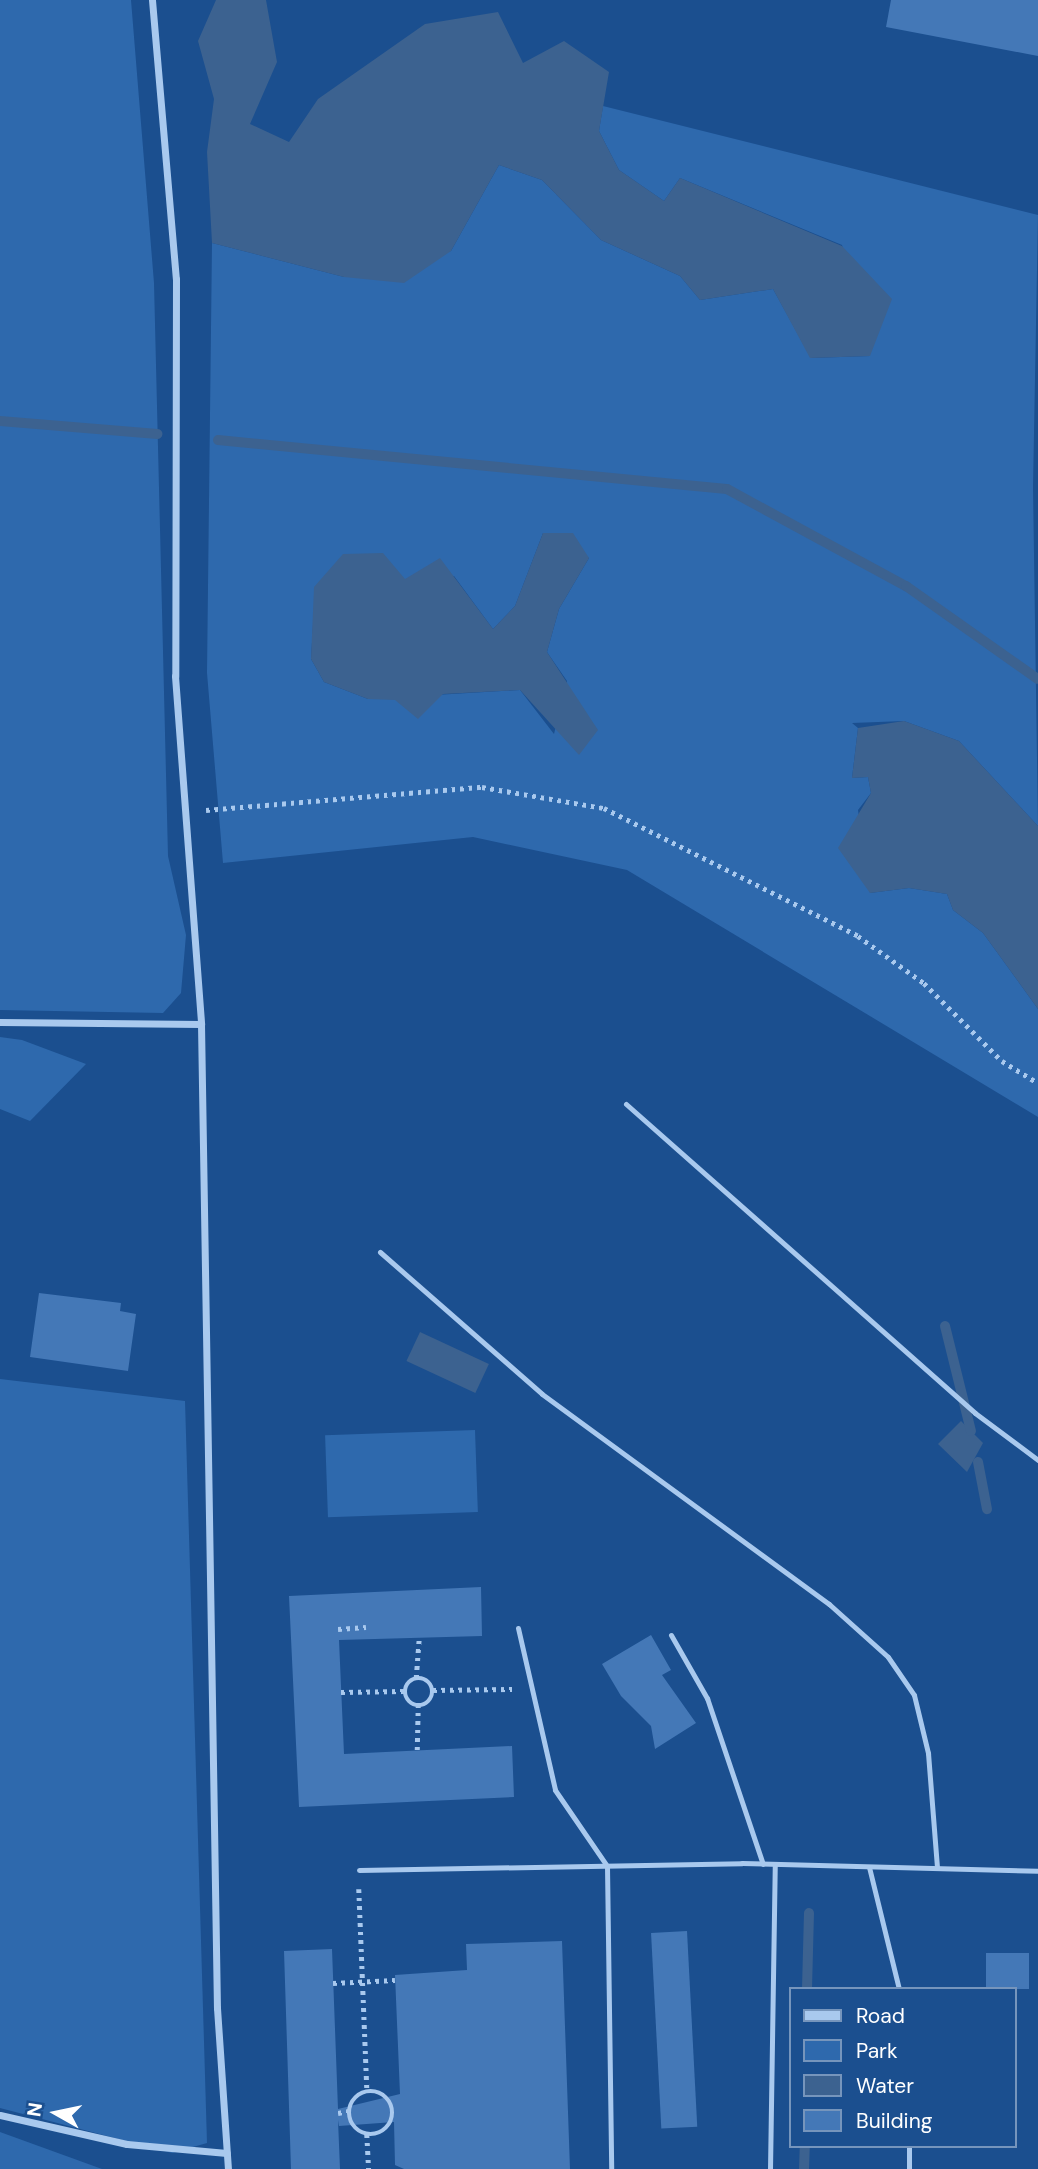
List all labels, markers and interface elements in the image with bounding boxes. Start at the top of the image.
legend [790,1987,1017,2148]
text: Road [856,2002,905,2030]
text: Park [856,2037,897,2065]
text: Water [856,2072,914,2100]
north arrow [21,2078,91,2148]
text: N [21,2101,48,2118]
text: Building [856,2107,932,2135]

